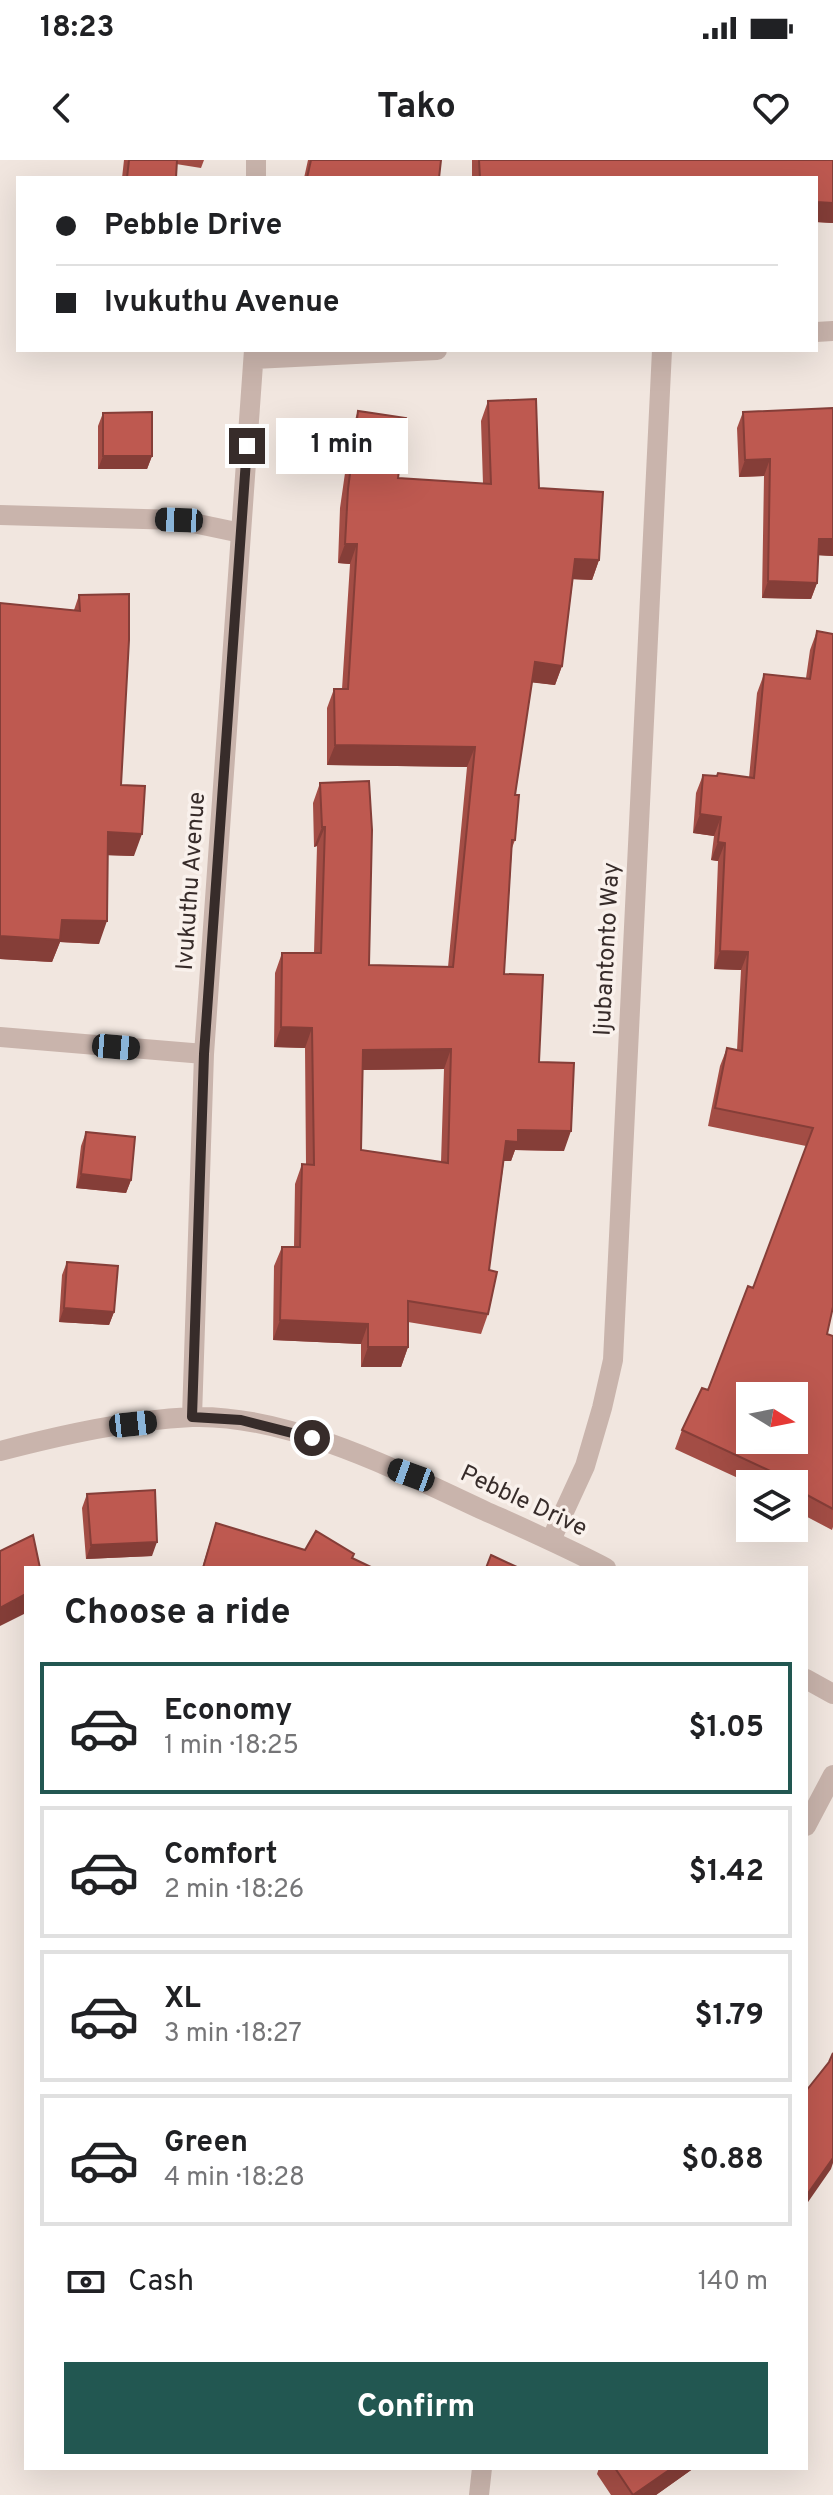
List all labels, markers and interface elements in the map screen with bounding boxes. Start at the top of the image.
text: 18:23 [40,10,115,47]
text: Tako [377,85,456,131]
icon: back [40,86,84,130]
icon: heart [749,86,793,130]
text: Pebble Drive [104,208,282,245]
text: Ivukuthu Avenue [104,285,339,322]
callout: 1 min [275,418,407,474]
route end [229,428,265,464]
text: 1 min [311,429,373,462]
car [155,507,203,533]
street label: Ivukuthu Avenue [171,791,213,971]
street label: Ijubantonto Way [588,862,628,1037]
car [91,1033,141,1061]
north arrow [736,1382,808,1454]
map controls [736,1382,808,1542]
car [108,1410,158,1438]
route start [294,1420,330,1456]
car [384,1456,438,1494]
street label: Pebble Drive [455,1459,591,1544]
button: layers [736,1470,808,1542]
text: Choose a ride [64,1591,290,1637]
icon: car [68,1692,140,1764]
text: Economy [164,1693,292,1730]
text: $1.05 [688,1710,764,1747]
text: 1 min · 18:25 [164,1730,299,1763]
icon: car [68,1836,140,1908]
text: Comfort [164,1837,277,1874]
text: $1.42 [689,1854,764,1891]
text: 2 min · 18:26 [164,1874,304,1907]
icon: car [68,1980,140,2052]
text: XL [164,1981,201,2018]
text: $1.79 [694,1998,764,2035]
text: 3 min · 18:27 [164,2018,302,2051]
icon: car [68,2124,140,2196]
text: Green [164,2125,248,2162]
text: $0.88 [681,2142,764,2179]
text: 4 min · 18:28 [164,2162,305,2195]
icon: cash [64,2260,108,2304]
text: Cash [128,2264,194,2301]
text: 140 m [698,2266,768,2299]
button: Confirm [64,2362,768,2454]

